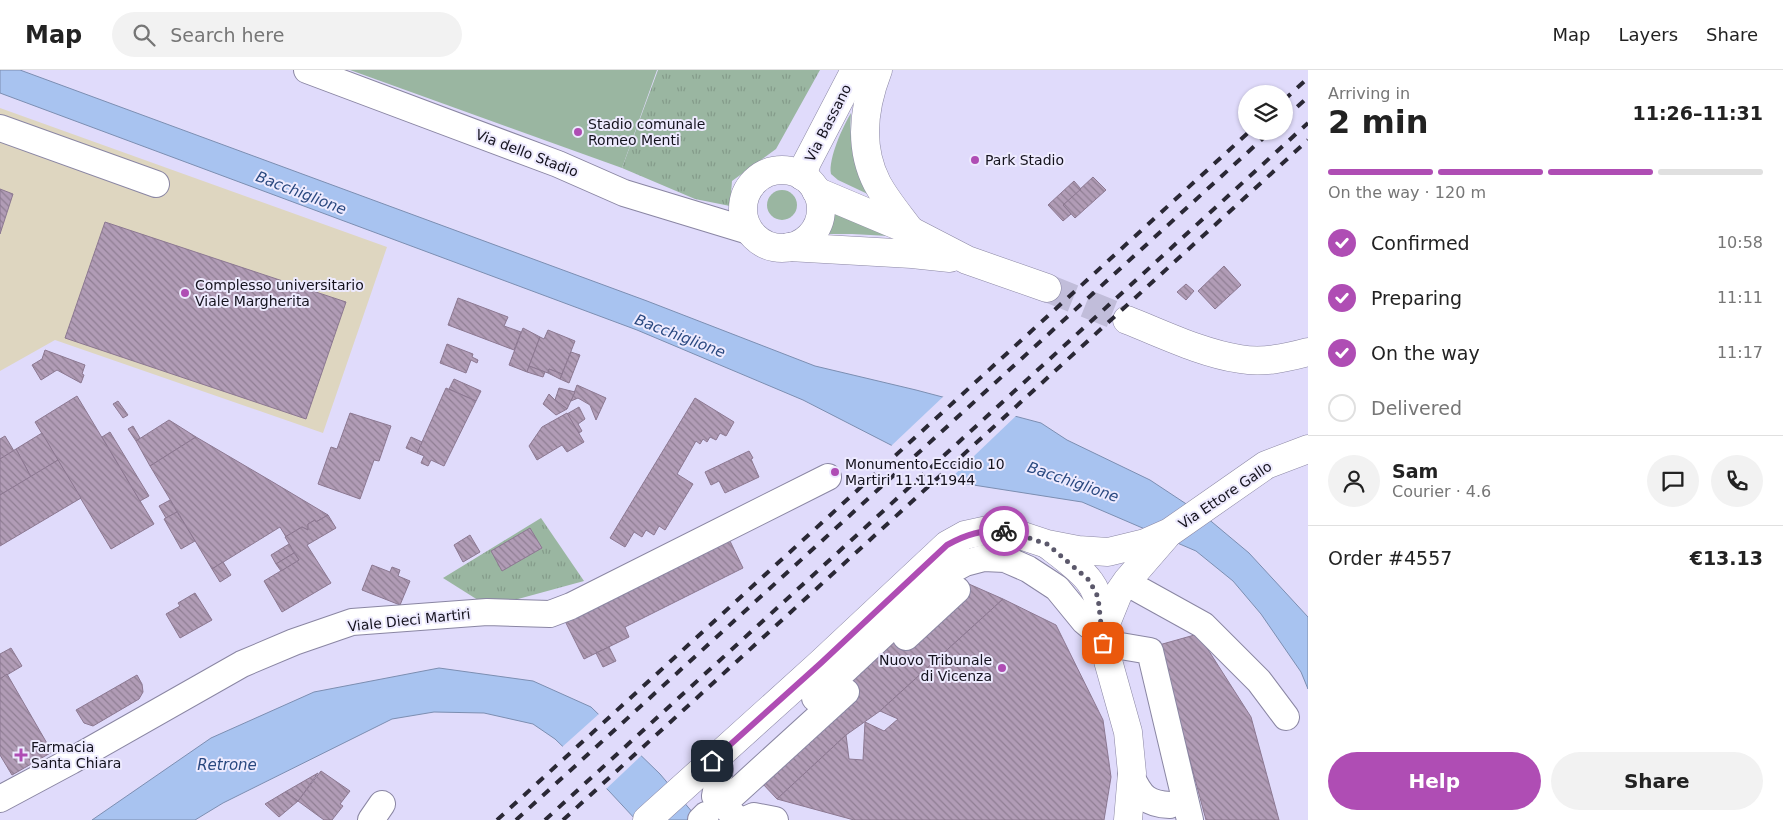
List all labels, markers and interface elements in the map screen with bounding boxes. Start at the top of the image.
search box [112,12,462,57]
text: Map [25,21,82,49]
icon: search [130,21,158,49]
text: Search here [170,24,284,46]
text: Map [1552,24,1590,45]
text: Layers [1618,24,1678,45]
text: Share [1706,24,1758,45]
street label: Via Bassano [802,82,854,164]
text: Arriving in [1328,84,1410,103]
map controls [1238,85,1293,140]
button: layers [1238,85,1293,140]
text: 11:26–11:31 [1633,102,1763,124]
text: 2 min [1328,103,1429,141]
place label: Stadio comunale Romeo Menti [588,116,705,148]
street label: Via dello Stadio [473,126,581,180]
marker: Stadio comunale Romeo Menti [572,126,584,138]
place label: Park Stadio [985,152,1064,168]
marker: Park Stadio [969,154,981,166]
water label: Bacchiglione [253,167,349,219]
text: On the way · 120 m [1328,183,1486,202]
icon: check [1328,229,1356,257]
text: Confirmed [1371,232,1470,254]
text: 10:58 [1717,233,1763,252]
place label: Complesso universitario Viale Margherita [195,277,364,309]
icon: check [1328,284,1356,312]
marker: Complesso universitario Viale Margherita [179,287,191,299]
text: Preparing [1371,287,1462,309]
text: 11:11 [1717,288,1763,307]
water label: Bacchiglione [632,310,728,362]
icon: check [1328,339,1356,367]
text: On the way [1371,342,1480,364]
text: 11:17 [1717,343,1763,362]
text: Delivered [1371,397,1462,419]
button: person [1328,455,1380,507]
button: chat [1647,455,1699,507]
button: phone [1711,455,1763,507]
place label: Monumento Eccidio 10 Martiri 11.11.1944 [845,456,1005,488]
water label: Bacchiglione [1025,458,1121,506]
street label: Via Ettore Gallo [1175,458,1275,532]
text: Sam [1392,460,1438,482]
marker: Monumento Eccidio 10 Martiri 11.11.1944 [829,466,841,478]
text: Courier · 4.6 [1392,482,1491,501]
courier [979,506,1029,556]
icon: bike [990,517,1018,545]
text: Order #4557 [1328,547,1452,569]
text: €13.13 [1690,547,1763,569]
street label: Viale Dieci Martiri [347,606,471,634]
pin [1082,622,1124,664]
icon: bag [1089,629,1117,657]
place label: Nuovo Tribunale di Vicenza [879,652,992,684]
marker: Nuovo Tribunale di Vicenza [996,662,1008,674]
place label: Farmacia Santa Chiara [31,739,121,771]
pin [691,740,733,782]
icon: home [698,747,726,775]
marker: Farmacia Santa Chiara [15,749,27,761]
button: Help [1328,752,1541,810]
button: Share [1551,752,1763,810]
water label: Retrone [197,756,257,774]

